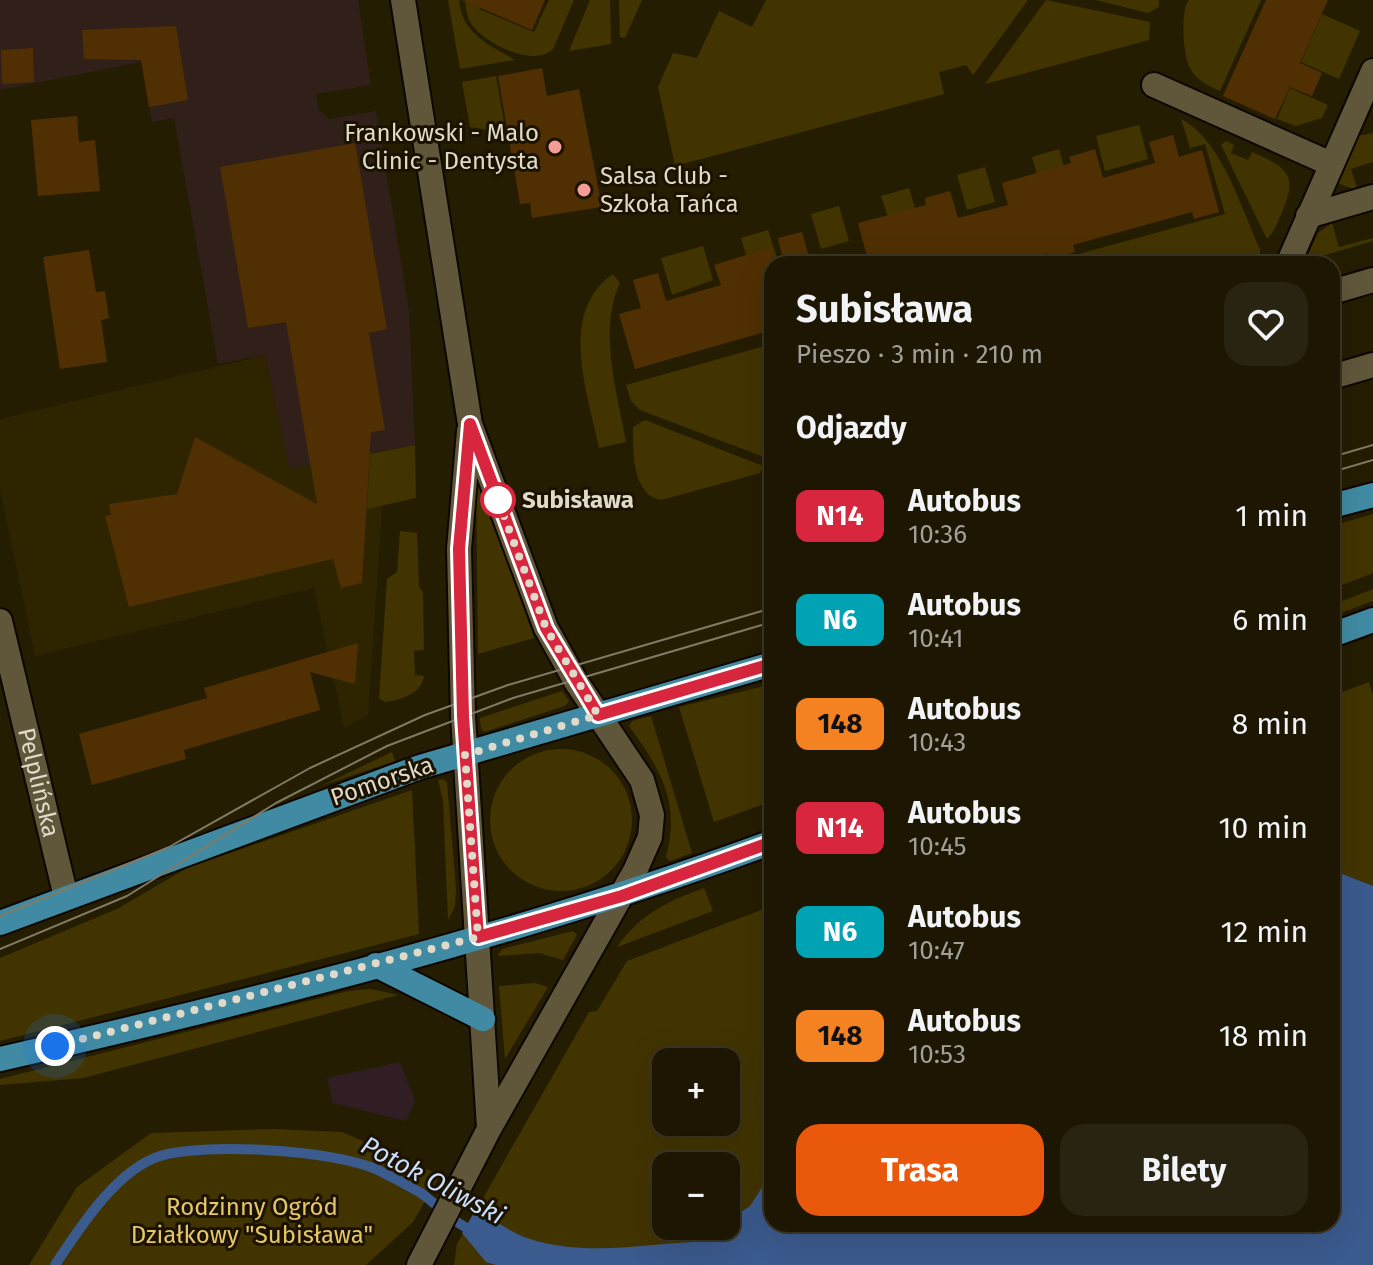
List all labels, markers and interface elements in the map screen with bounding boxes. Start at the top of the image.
place label: Frankowski - Malo Clinic - Dentysta [344,119,539,175]
marker: Frankowski - Malo Clinic - Dentysta [546,138,564,156]
place label: Salsa Club - Szkoła Tańca [600,162,739,218]
marker: Salsa Club - Szkoła Tańca [575,181,593,199]
button: heart [1224,282,1308,366]
text: Subisława [796,286,973,332]
text: Pieszo · 3 min · 210 m [796,339,1043,370]
text: Odjazdy [796,410,907,446]
marker: Subisława [481,483,515,517]
text: Autobus [908,483,1021,519]
place label: Subisława [522,486,634,514]
text: 1 min [1235,498,1308,534]
text: N14 [816,499,864,532]
text: 10:36 [908,519,967,550]
text: Autobus [908,587,1021,623]
text: 6 min [1232,602,1308,638]
text: N6 [823,603,857,636]
text: 10:41 [908,623,963,654]
text: Autobus [908,691,1021,727]
text: 8 min [1232,706,1308,742]
text: 148 [817,707,863,740]
street label: Pelplińska [12,725,65,840]
text: 10:43 [908,727,966,758]
street label: Pomorska [327,750,437,812]
text: Autobus [908,795,1021,831]
text: 10 min [1219,810,1308,846]
text: N14 [816,811,864,844]
text: 10:45 [908,831,966,862]
text: Autobus [908,899,1021,935]
text: 12 min [1220,914,1308,950]
text: N6 [823,915,857,948]
text: 10:47 [908,935,965,966]
text: Autobus [908,1003,1021,1039]
text: 18 min [1219,1018,1308,1054]
text: 148 [817,1019,863,1052]
your location [35,1026,75,1066]
text: 10:53 [908,1039,966,1070]
map controls [652,1048,740,1240]
button: + [652,1048,740,1136]
button: Trasa [796,1124,1044,1216]
button: Bilety [1060,1124,1308,1216]
water label: Potok Oliwski [356,1130,510,1231]
button: − [652,1152,740,1240]
park label: Rodzinny Ogród Działkowy "Subisława" [131,1193,373,1249]

